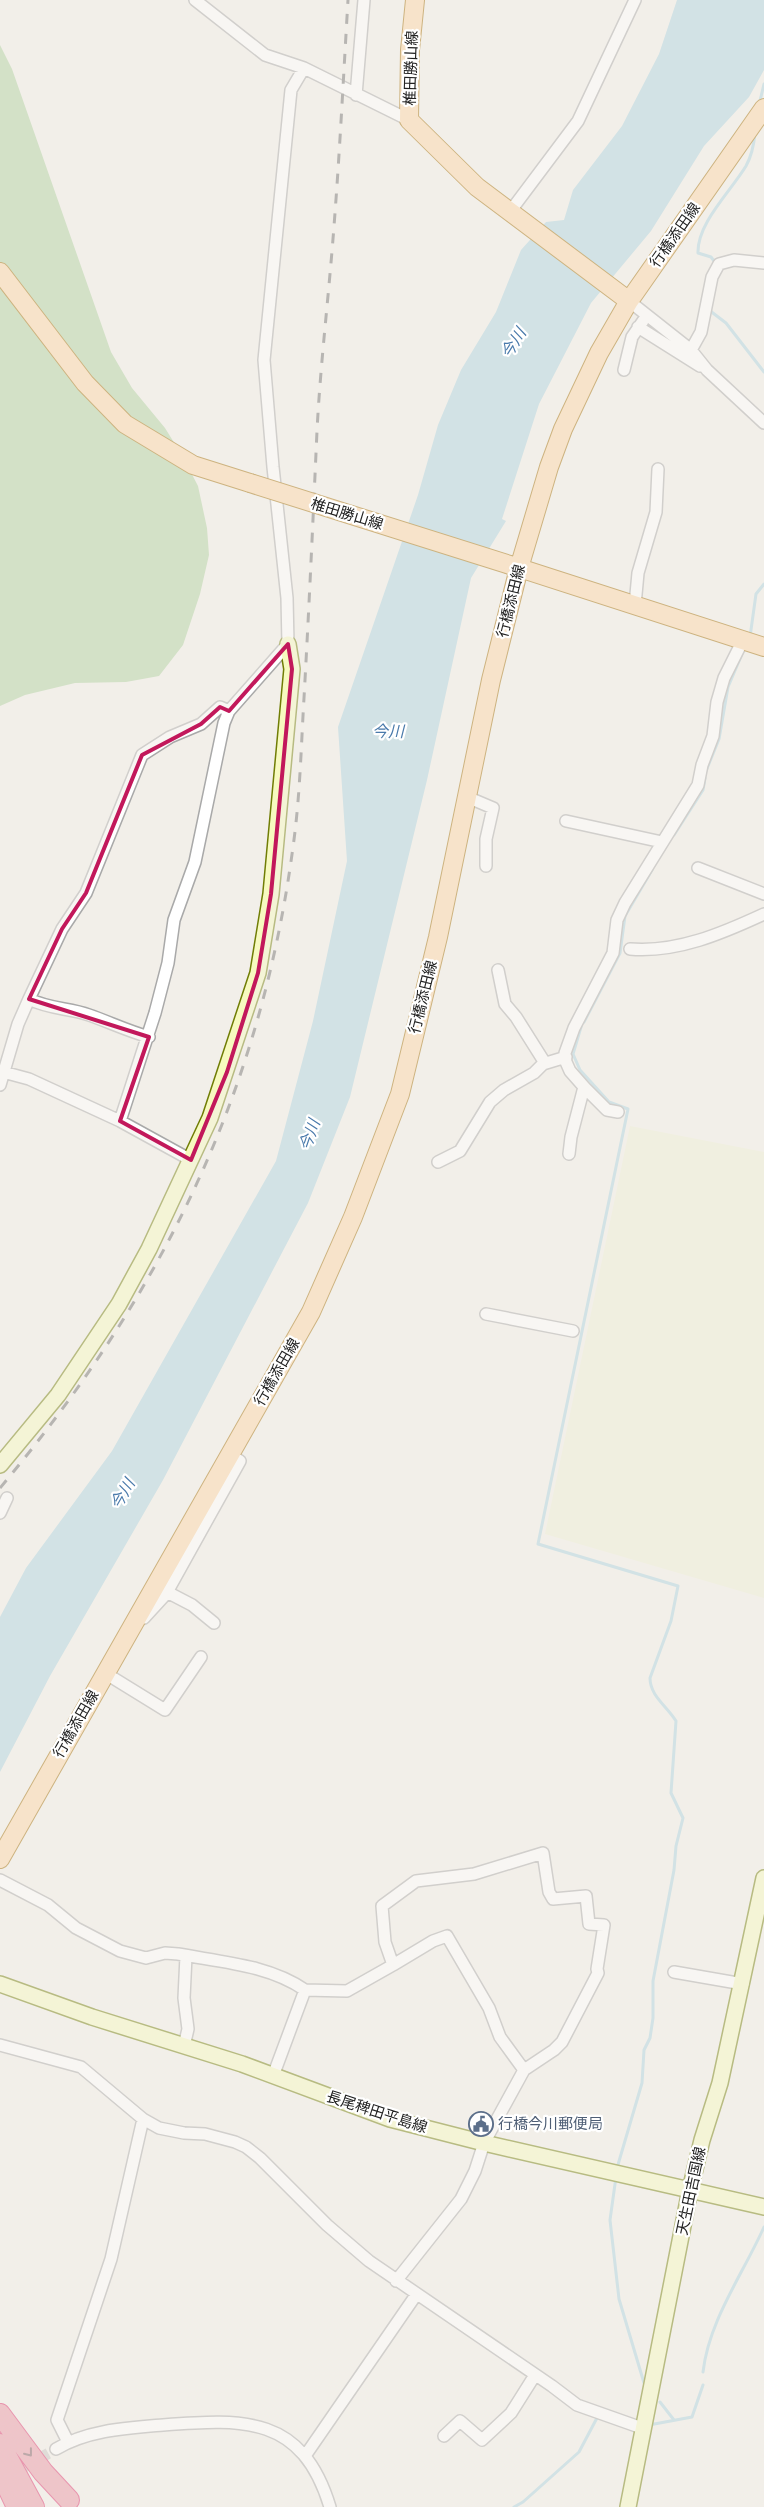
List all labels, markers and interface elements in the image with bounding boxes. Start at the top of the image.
street label: 椎田勝山線 [398,30,423,106]
street label: 行橋添田線 [644,197,706,272]
water label: 今川 [494,321,533,363]
street label: 椎田勝山線 [308,492,386,535]
street label: 行橋添田線 [490,562,531,640]
water label: 今川 [372,719,406,743]
street label: 行橋添田線 [402,958,443,1036]
water label: 今川 [292,1114,326,1154]
street label: 行橋添田線 [248,1334,305,1410]
water label: 今川 [104,1472,141,1514]
street label: 行橋添田線 [47,1686,104,1762]
street label: 長尾稗田平島線 [324,2084,431,2139]
public building icon: 行橋今川郵便局 [468,2111,494,2137]
place label: 行橋今川郵便局 [498,2112,603,2135]
street label: 天生田吉国線 [670,2144,711,2237]
one-way arrow [23,2448,32,2457]

